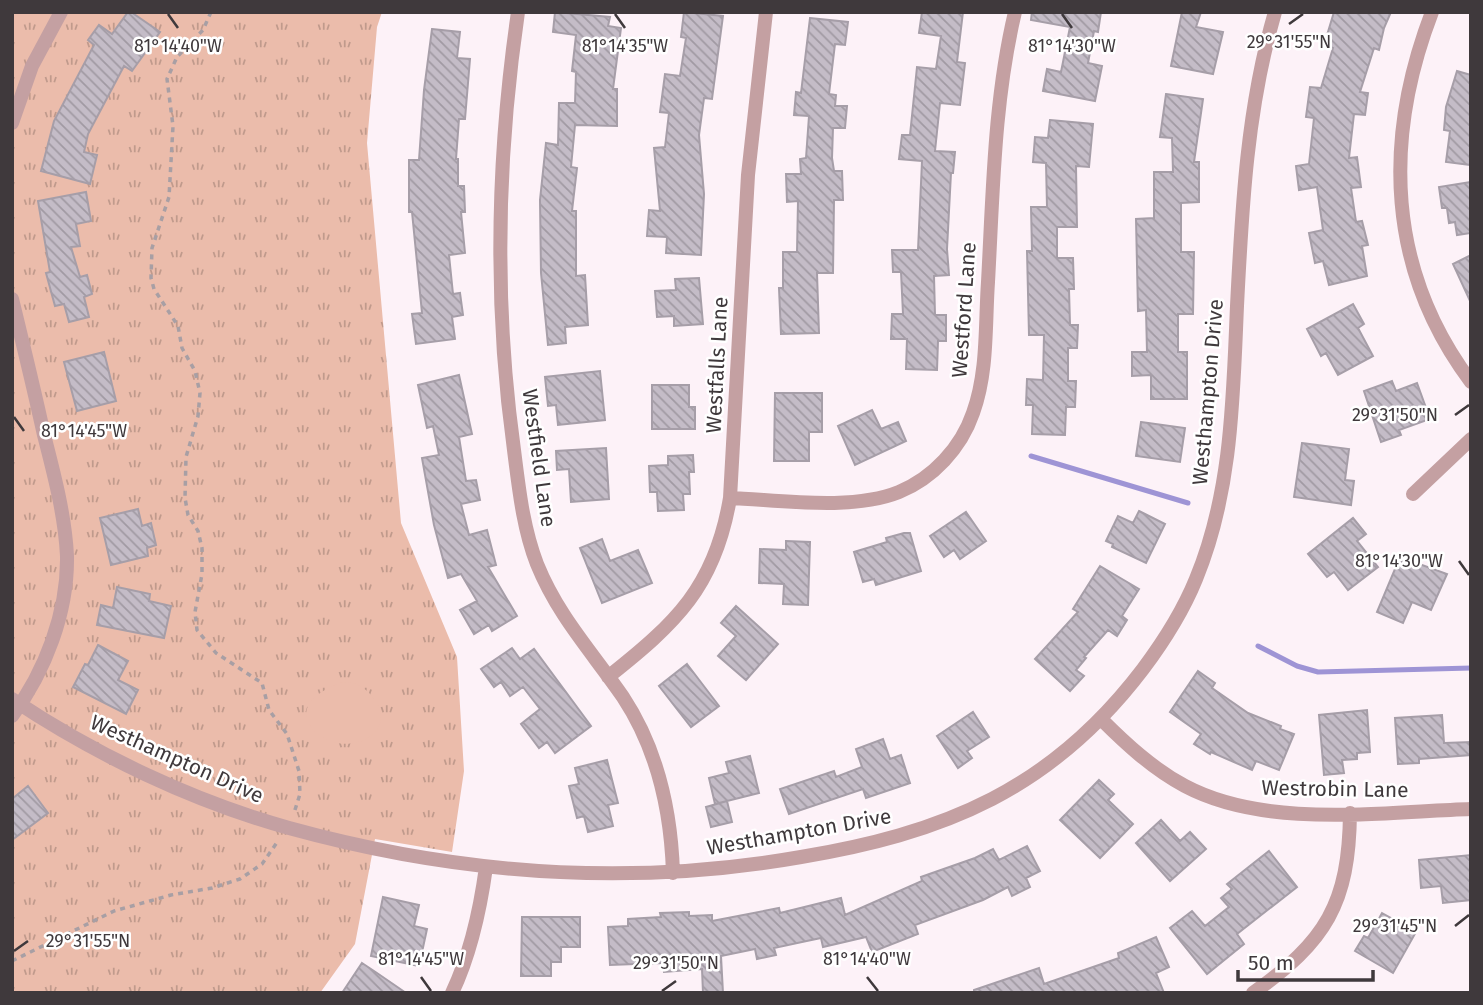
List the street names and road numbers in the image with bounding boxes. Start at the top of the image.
street label: Westford Lane [946,241,982,379]
street label: Westfalls Lane [700,296,734,434]
street label: Westhampton Drive [1187,298,1229,486]
street label: Westfield Lane [516,387,562,529]
street label: Westhampton Drive [86,709,268,809]
street label: Westrobin Lane [1261,775,1409,803]
street label: Westhampton Drive [705,803,893,861]

